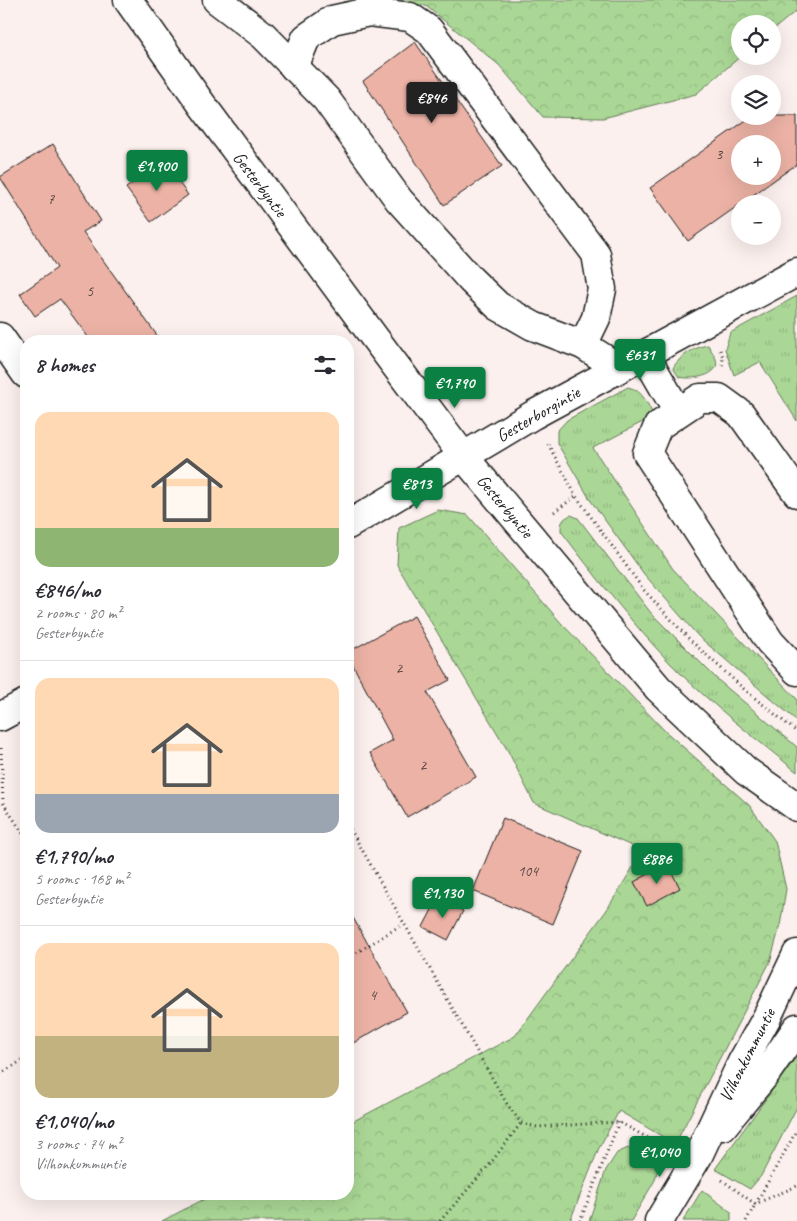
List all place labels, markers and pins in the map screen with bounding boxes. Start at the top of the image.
pin: €846 [402,82,462,124]
pin: €1,900 [116,150,198,192]
pin: €631 [610,338,670,381]
pin: €1,790 [414,366,496,409]
pin: €813 [387,468,447,510]
pin: €886 [627,842,687,885]
pin: €1,130 [402,876,484,919]
pin: €1,040 [619,1136,701,1178]

